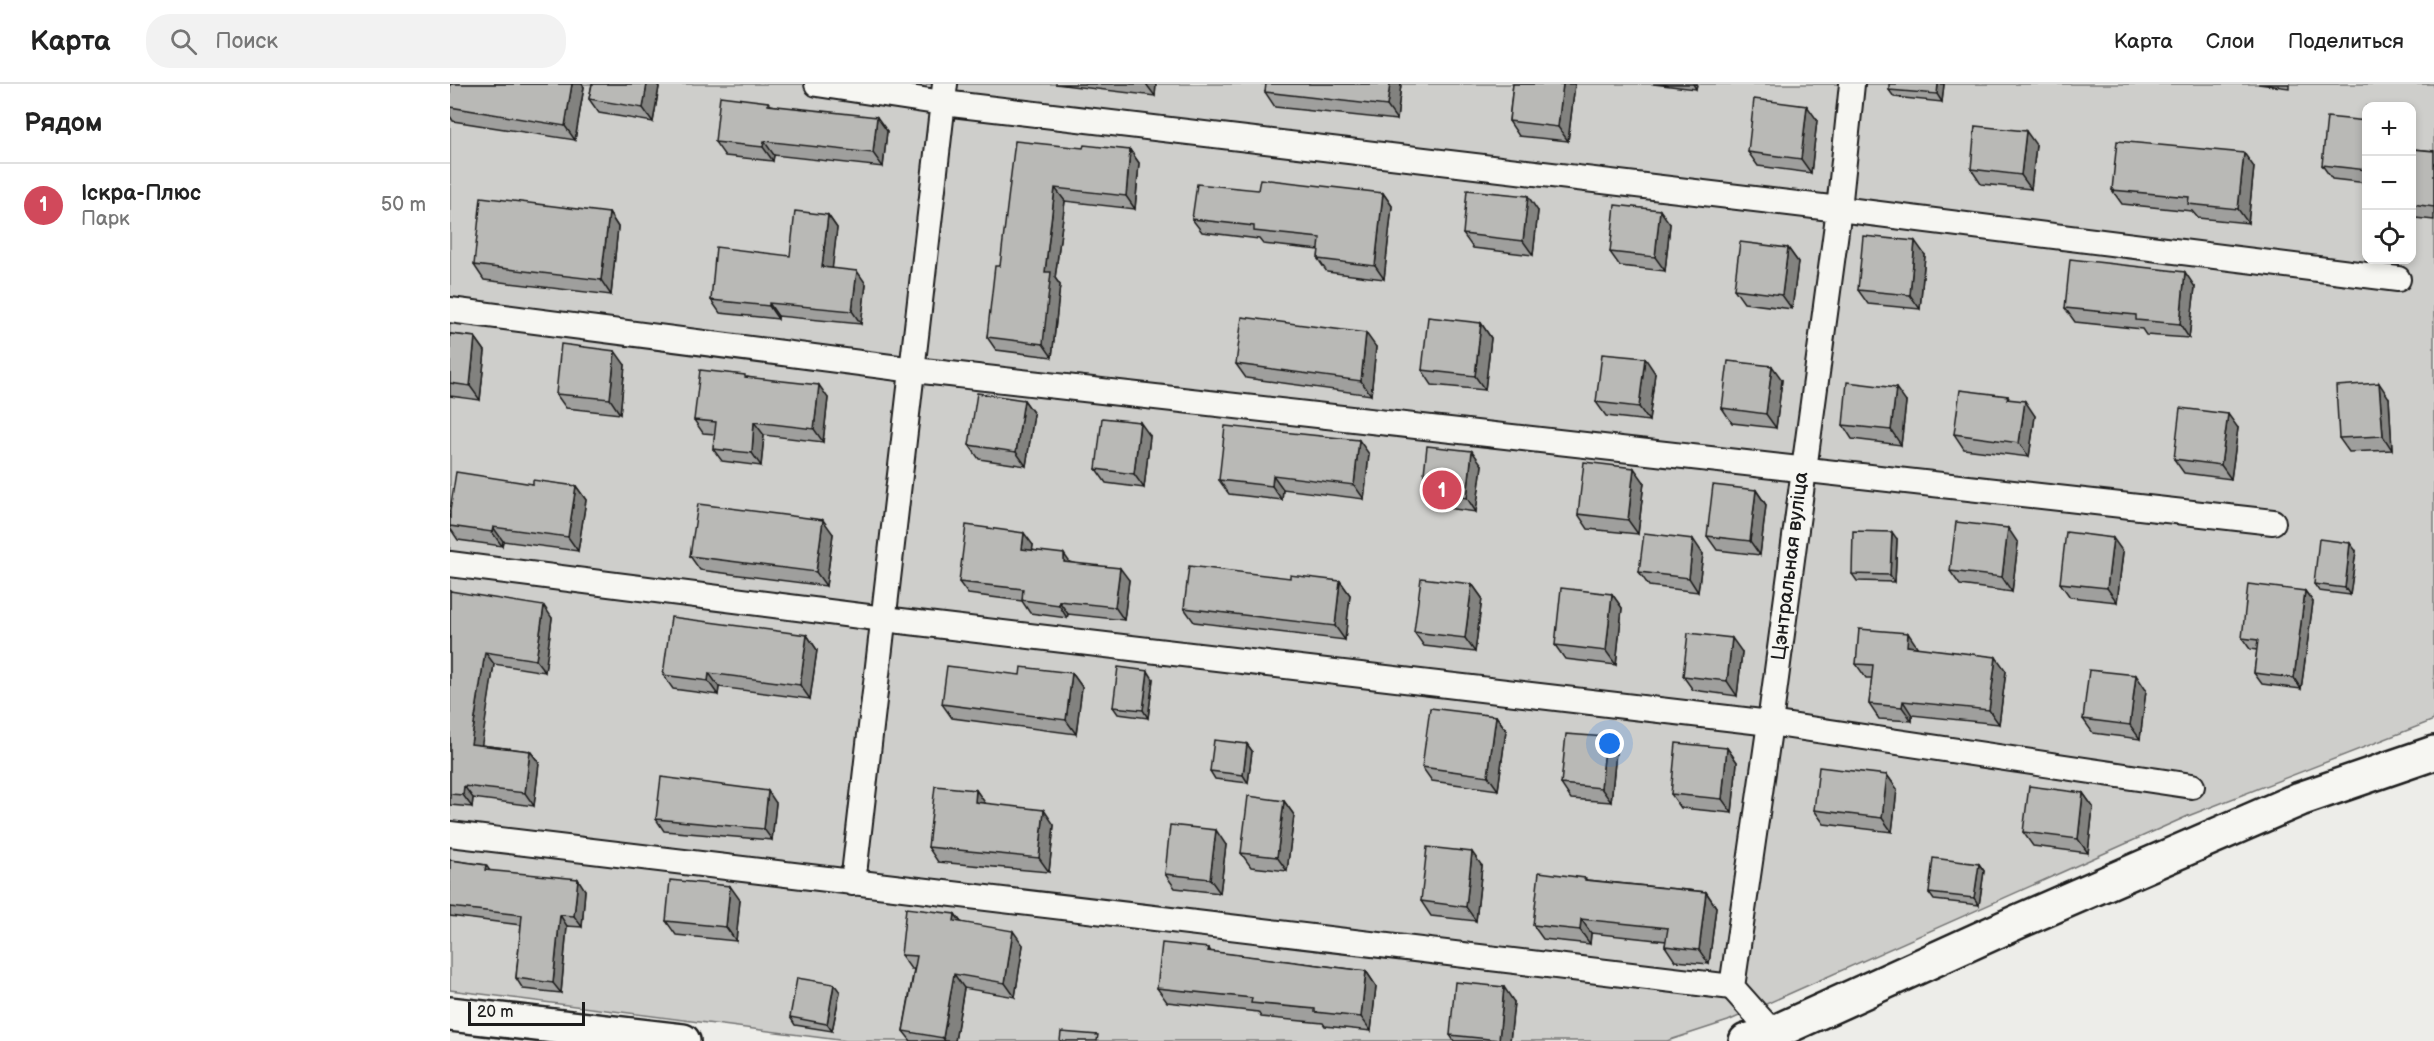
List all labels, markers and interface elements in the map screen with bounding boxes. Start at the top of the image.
search box [146,14,566,68]
text: Карта [30,25,110,58]
icon: search [167,25,200,58]
text: Поиск [215,28,278,55]
text: Карта [2114,29,2173,54]
text: Слои [2206,29,2255,54]
text: Поделиться [2288,29,2404,54]
map controls [2362,102,2416,264]
button: + [2362,102,2416,156]
text: Рядом [24,108,102,139]
button: − [2362,156,2416,210]
text: Іскра-Плюс [81,180,201,207]
text: 1 [39,193,48,217]
text: 50 m [381,193,426,217]
text: Парк [81,207,130,231]
button: locate [2362,210,2416,264]
pin: 1 [1422,468,1462,512]
street label: Цэнтральная вуліца [1767,470,1813,662]
your location [1595,729,1624,758]
scale bar [468,999,585,1026]
text: 20 m [477,1003,513,1022]

